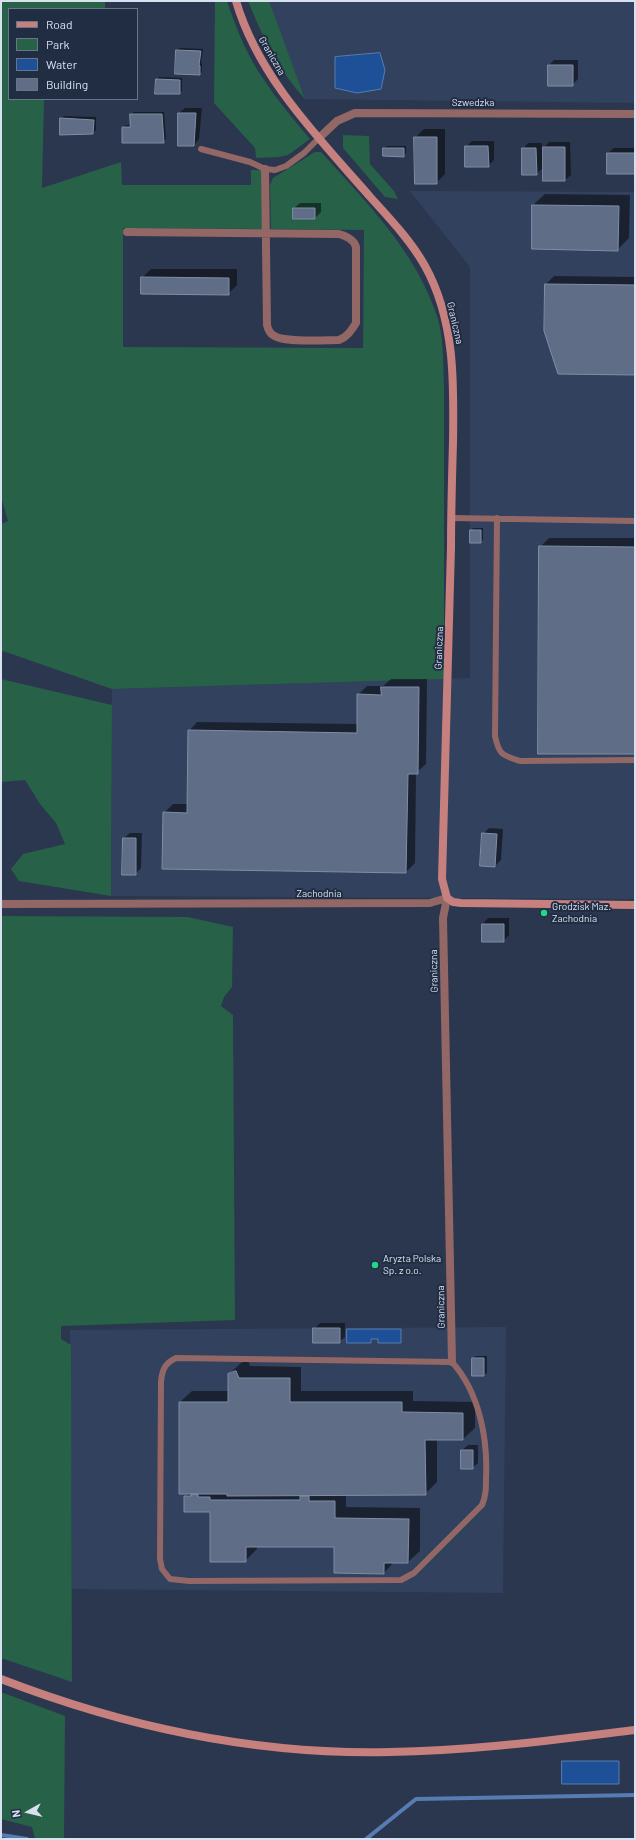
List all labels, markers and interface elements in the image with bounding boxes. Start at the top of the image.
legend [8,8,138,100]
text: Road [46,17,73,31]
street label: Graniczna [256,34,288,78]
text: Park [46,37,70,51]
text: Water [46,57,77,71]
text: Building [46,77,88,91]
street label: Szwedzka [452,97,494,109]
street label: Graniczna [444,301,466,345]
street label: Graniczna [432,626,446,670]
street label: Zachodnia [296,888,342,900]
place label: Grodzisk Maz. Zachodnia [552,901,611,924]
marker: Grodzisk Maz. Zachodnia [539,908,549,918]
street label: Graniczna [428,949,440,993]
place label: Aryzta Polska Sp. z o.o. [383,1253,441,1276]
marker: Aryzta Polska Sp. z o.o. [370,1260,380,1270]
street label: Graniczna [435,1285,447,1329]
north arrow [8,1792,48,1832]
text: N [9,1809,23,1818]

